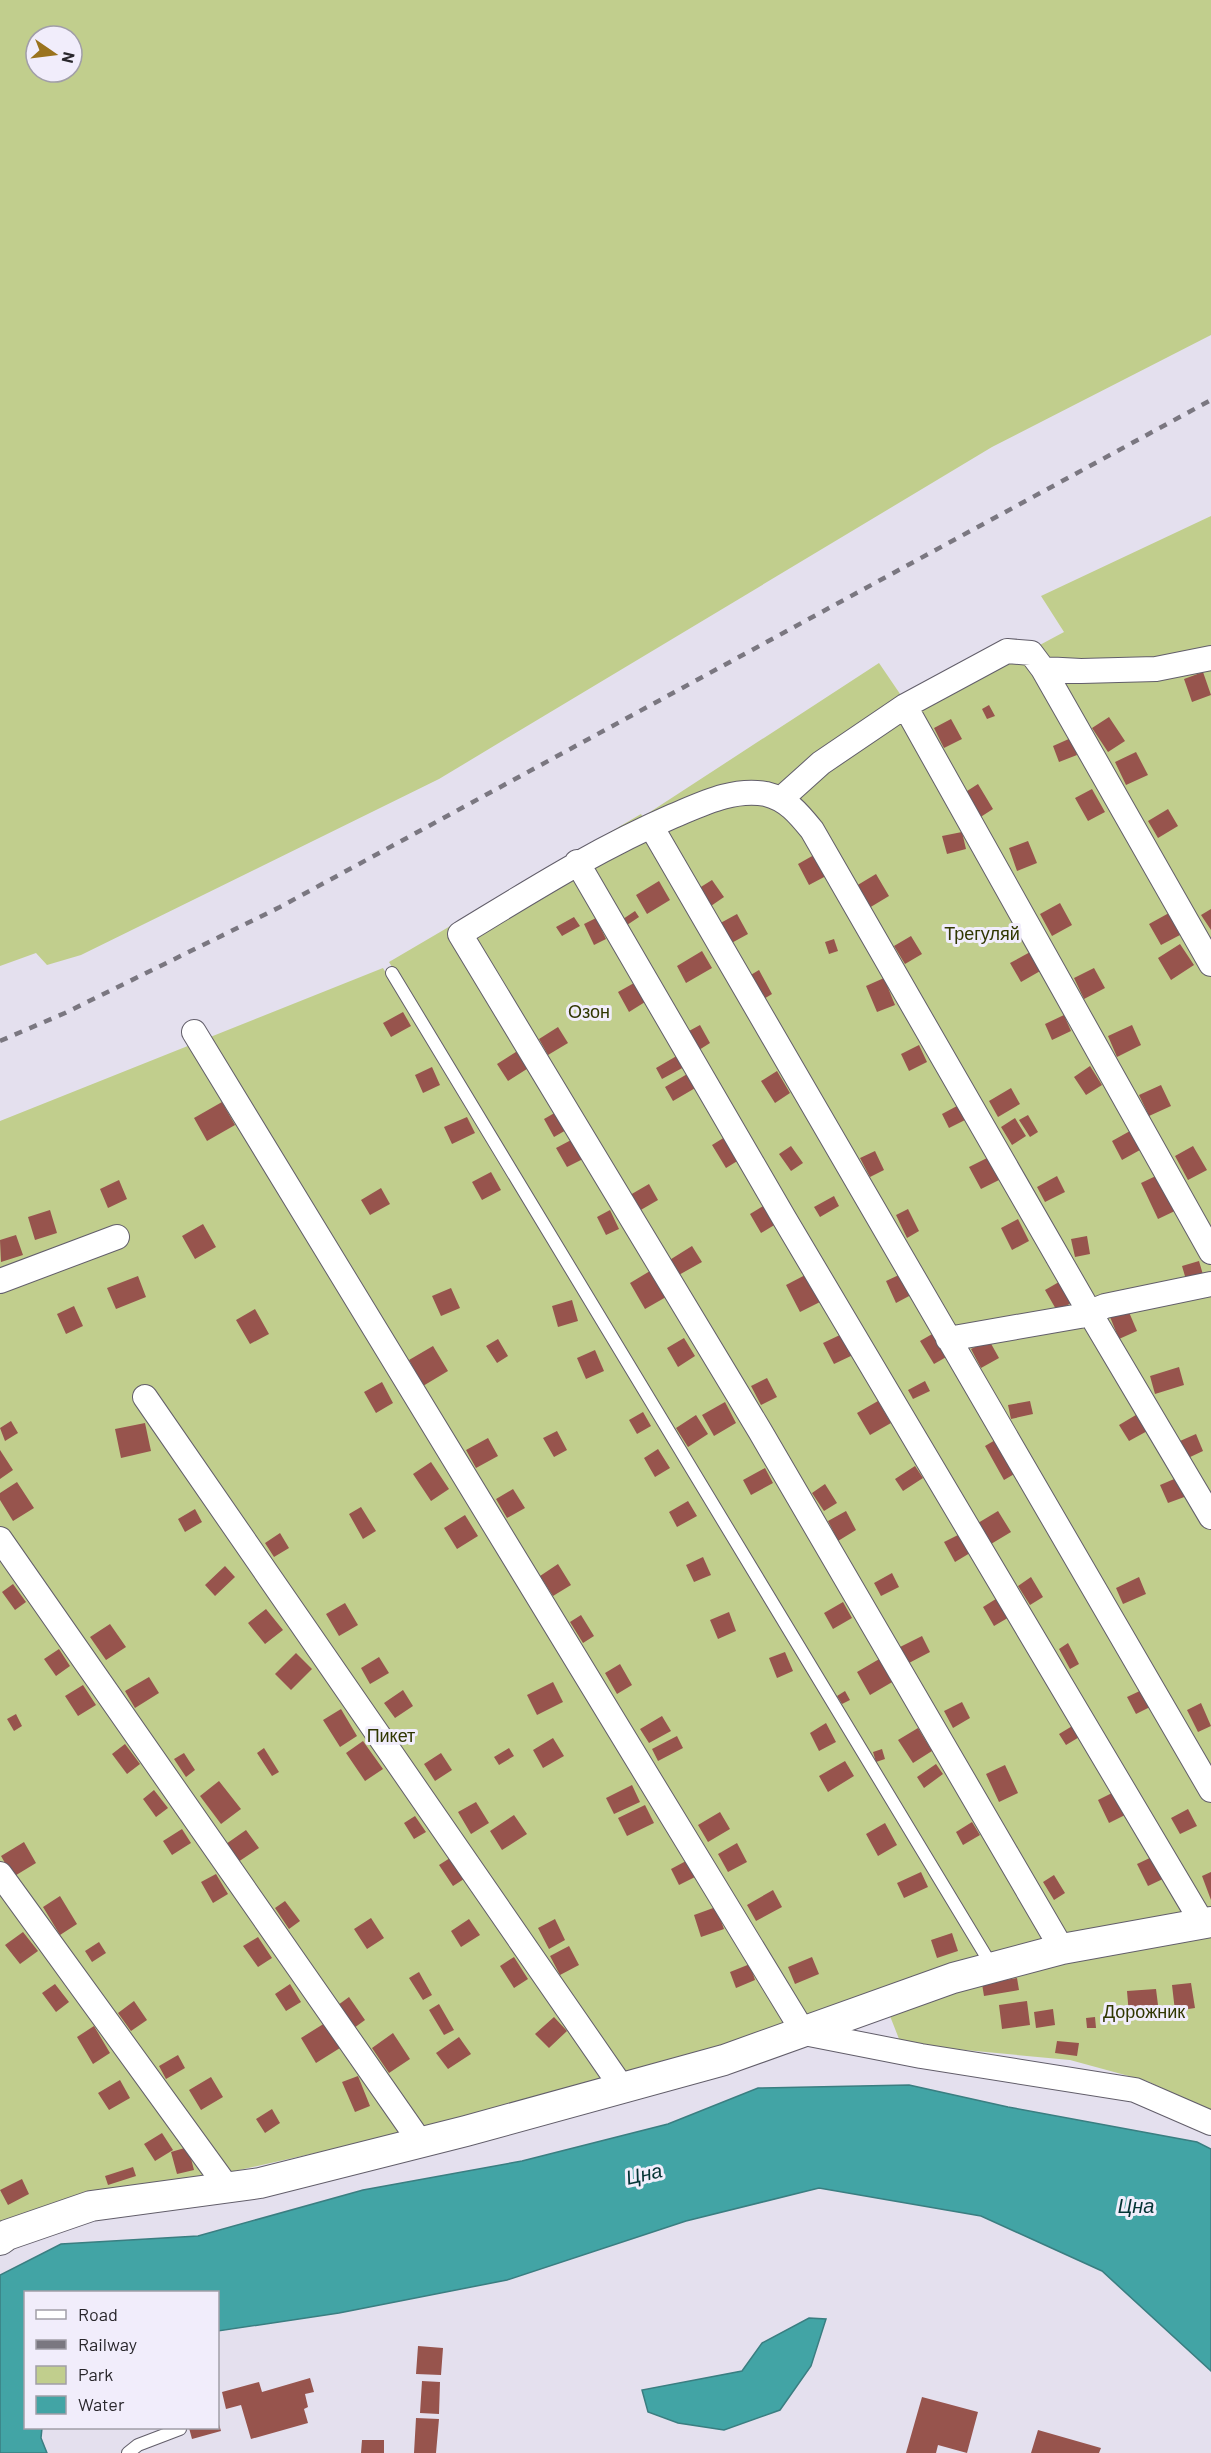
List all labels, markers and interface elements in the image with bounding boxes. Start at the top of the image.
north arrow [24,24,84,84]
text: N [59,50,80,65]
park label: Трегуляй [944,922,1020,944]
park label: Озон [568,1000,610,1022]
park label: Пикет [367,1724,415,1746]
park label: Дорожник [1103,2000,1185,2022]
water label: Цна [623,2157,664,2189]
water label: Цна [1118,2193,1154,2217]
legend [24,2291,219,2429]
text: Road [78,2303,118,2325]
text: Railway [78,2333,137,2355]
text: Park [78,2363,113,2385]
text: Water [78,2393,125,2415]

